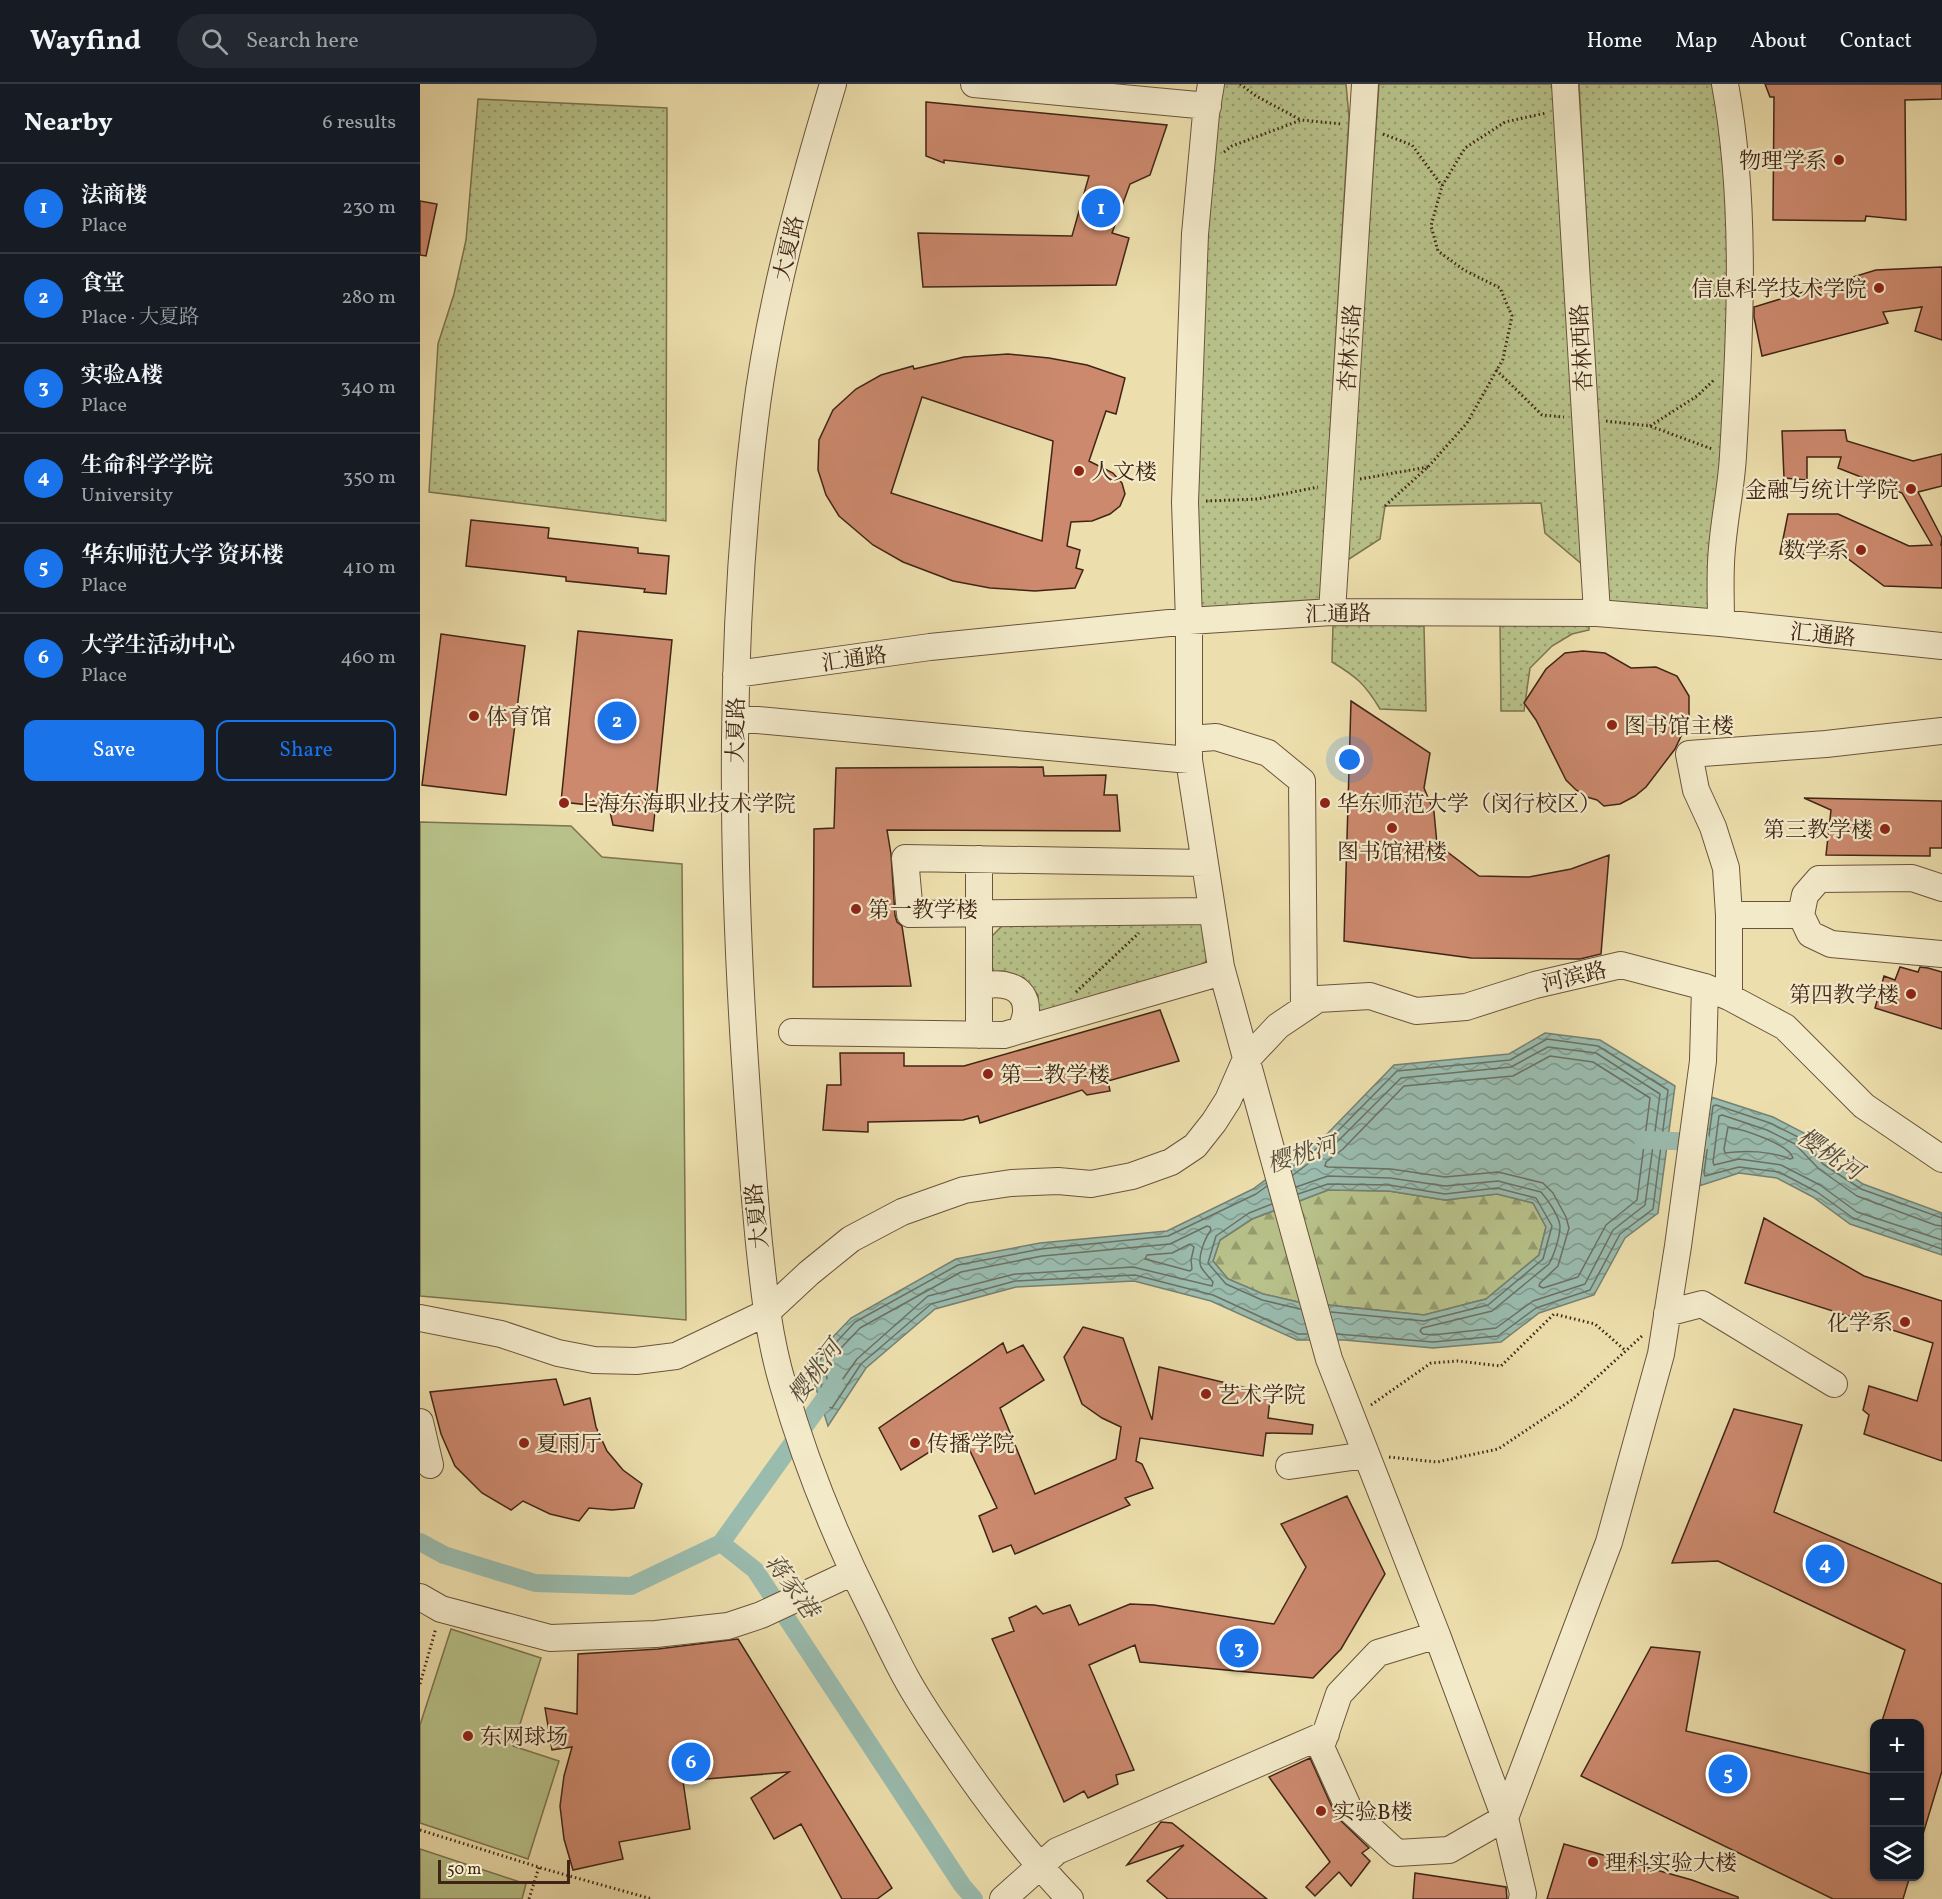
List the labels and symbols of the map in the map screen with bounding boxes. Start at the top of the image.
place label: 物理学系 [1739,147,1827,178]
marker: 物理学系 [1832,153,1846,167]
pin: 1 [1082,186,1120,230]
street label: 大夏路 [768,213,813,284]
place label: 信息科学技术学院 [1691,275,1867,306]
marker: 信息科学技术学院 [1872,281,1886,295]
street label: 杏林东路 [1333,303,1370,393]
street label: 杏林西路 [1566,303,1601,393]
place label: 人文楼 [1091,458,1157,489]
marker: 人文楼 [1072,464,1086,478]
place label: 金融与统计学院 [1745,476,1899,507]
marker: 金融与统计学院 [1904,482,1918,496]
place label: 数学系 [1783,537,1849,568]
marker: 数学系 [1854,543,1868,557]
street label: 汇通路 [1305,599,1371,632]
street label: 汇通路 [1788,618,1857,655]
street label: 汇通路 [820,641,889,680]
street label: 大夏路 [721,697,754,763]
pin: 2 [598,698,636,744]
place label: 体育馆 [486,703,552,734]
marker: 体育馆 [467,709,481,723]
place label: 图书馆主楼 [1624,712,1734,743]
marker: 图书馆主楼 [1605,718,1619,732]
your location [1335,745,1364,774]
place label: 上海东海职业技术学院 [576,790,796,821]
place label: 华东师范大学（闵行校区） [1337,790,1601,821]
marker: 上海东海职业技术学院 [557,796,571,810]
marker: 华东师范大学（闵行校区） [1318,796,1332,810]
place label: 第三教学楼 [1763,816,1873,847]
marker: 图书馆裙楼 [1385,821,1399,835]
marker: 第三教学楼 [1878,822,1892,836]
place label: 图书馆裙楼 [1337,838,1447,869]
place label: 第一教学楼 [868,896,978,927]
marker: 第一教学楼 [849,902,863,916]
street label: 河滨路 [1539,956,1610,1001]
place label: 第四教学楼 [1789,981,1899,1012]
marker: 第四教学楼 [1904,987,1918,1001]
place label: 第二教学楼 [1000,1061,1110,1092]
marker: 第二教学楼 [981,1067,995,1081]
water label: 樱桃河 [1790,1121,1872,1192]
water label: 樱桃河 [1263,1128,1346,1183]
street label: 大夏路 [740,1181,777,1250]
place label: 化学系 [1827,1309,1893,1340]
marker: 化学系 [1898,1315,1912,1329]
water label: 樱桃河 [781,1331,854,1412]
place label: 艺术学院 [1218,1381,1306,1412]
marker: 艺术学院 [1199,1387,1213,1401]
place label: 夏雨厅 [536,1430,602,1461]
place label: 传播学院 [927,1430,1015,1461]
marker: 夏雨厅 [517,1436,531,1450]
marker: 传播学院 [908,1436,922,1450]
pin: 4 [1806,1542,1844,1586]
water label: 蒋家港 [755,1548,827,1629]
pin: 3 [1220,1626,1258,1670]
place label: 东网球场 [480,1723,568,1754]
marker: 东网球场 [461,1729,475,1743]
pin: 6 [672,1740,710,1784]
pin: 5 [1708,1752,1748,1796]
place label: 实验B楼 [1333,1798,1413,1829]
marker: 实验B楼 [1314,1804,1328,1818]
place label: 理科实验大楼 [1605,1849,1737,1880]
marker: 理科实验大楼 [1586,1855,1600,1869]
scale bar [438,1857,570,1884]

